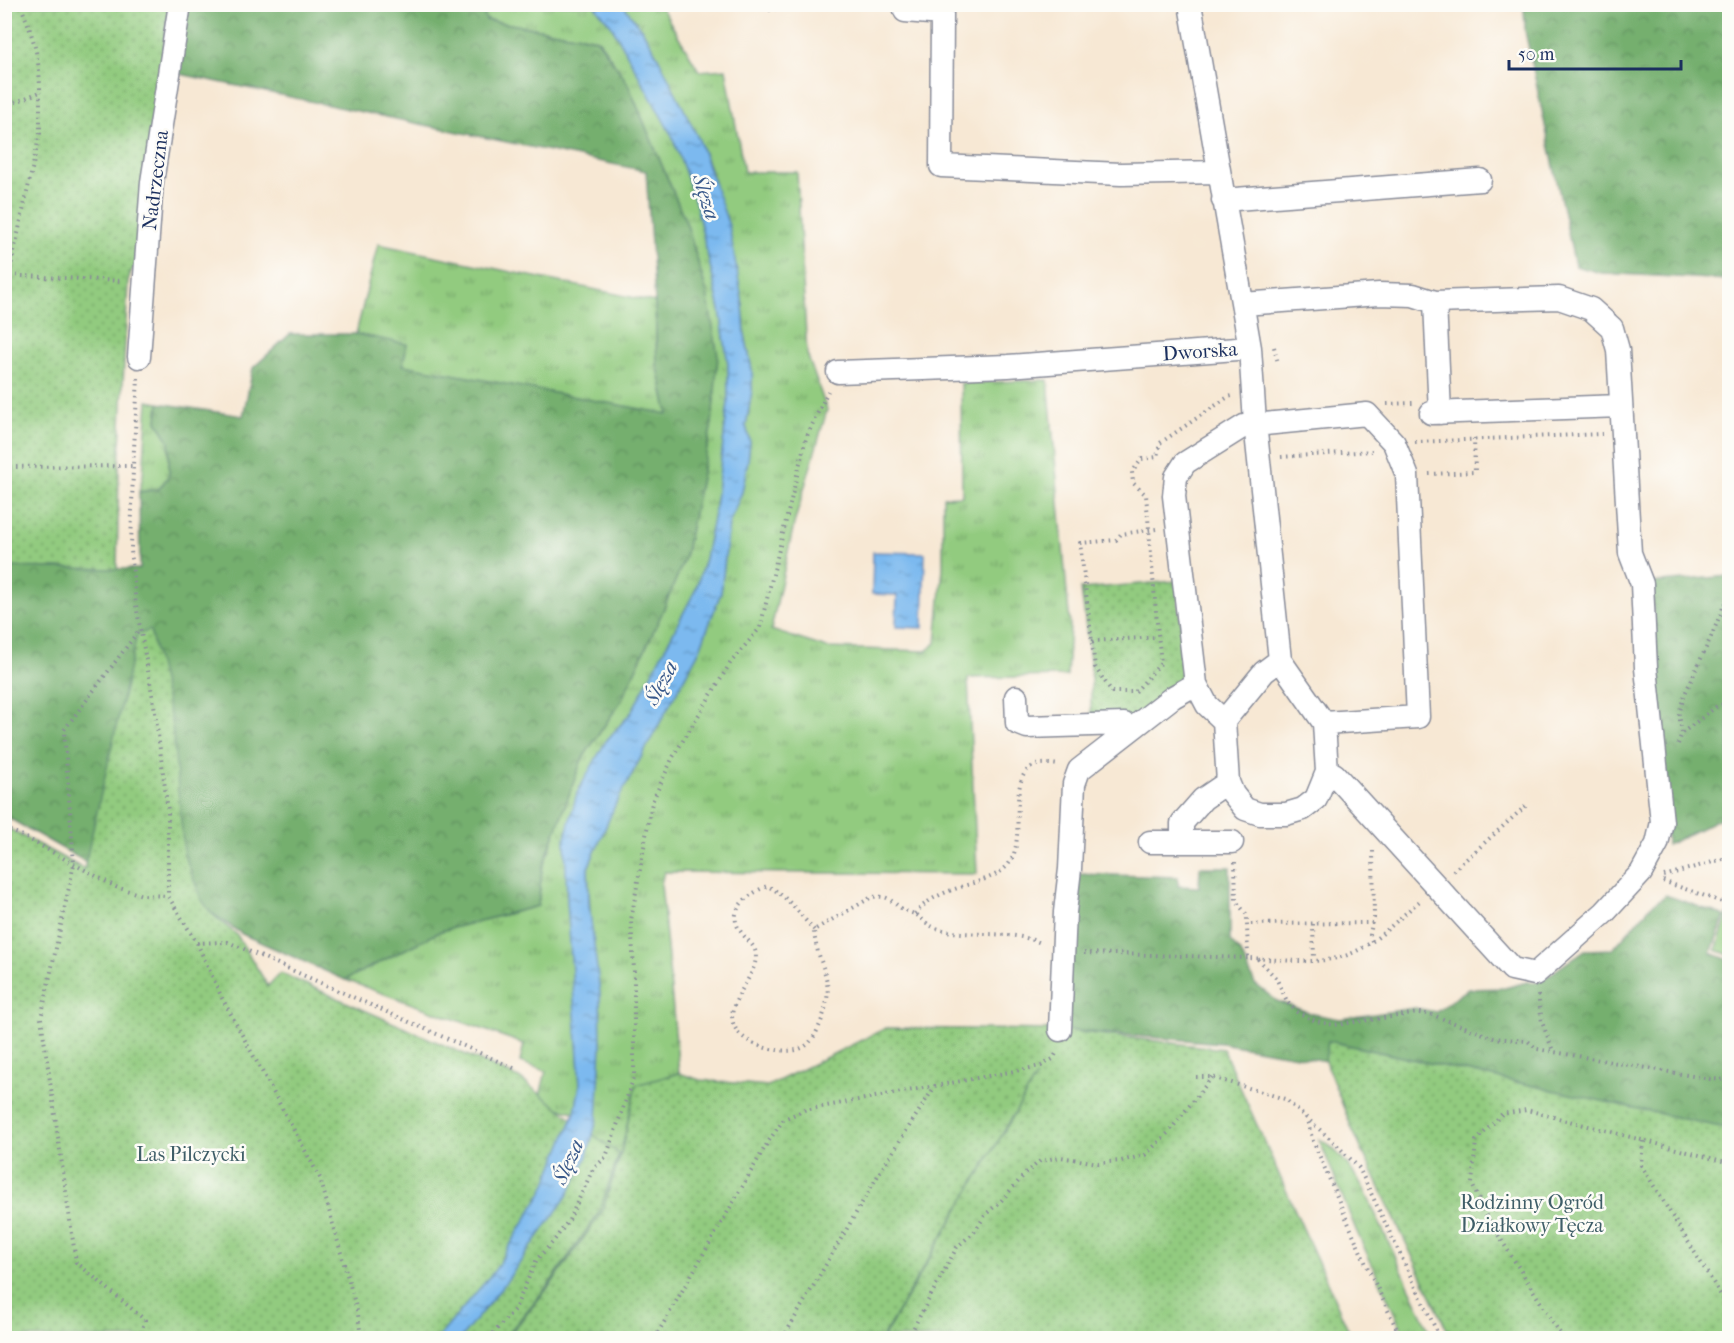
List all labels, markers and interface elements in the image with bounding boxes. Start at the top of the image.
scale bar [1509,33,1682,71]
text: 50 m [1518,44,1555,65]
street label: Nadrzeczna [138,128,173,231]
water label: Ślęza [687,170,725,223]
street label: Dworska [1162,337,1239,366]
water label: Ślęza [639,657,683,710]
water label: Ślęza [547,1136,588,1189]
park label: Las Pilczycki [136,1143,246,1166]
park label: Rodzinny Ogród Działkowy Tęcza [1460,1191,1605,1237]

